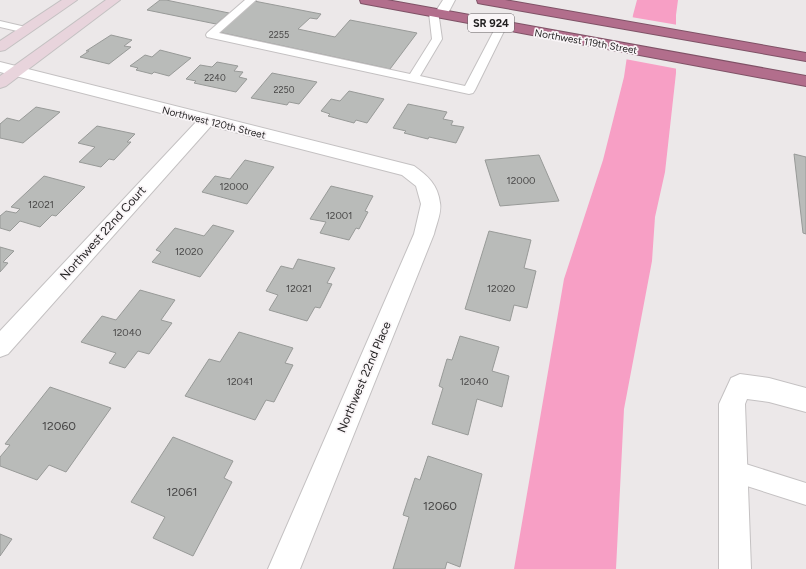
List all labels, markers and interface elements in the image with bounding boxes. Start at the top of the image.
road number: SR 924 [468,14,514,32]
street label: Northwest 119th Street [534,26,638,57]
house number: 2255 [269,29,289,40]
house number: 2240 [204,72,226,83]
house number: 2250 [273,84,295,95]
street label: Northwest 120th Street [161,103,267,142]
house number: 12000 [507,174,535,187]
house number: 12000 [220,180,248,193]
street label: Northwest 22nd Court [57,183,149,283]
house number: 12021 [28,198,54,211]
house number: 12001 [326,209,352,222]
house number: 12020 [175,245,203,258]
house number: 12021 [286,282,312,295]
house number: 12020 [487,282,515,295]
street label: Northwest 22nd Place [334,319,394,435]
house number: 12040 [113,326,141,339]
house number: 12041 [227,375,253,388]
house number: 12040 [460,375,488,388]
house number: 12060 [42,419,76,433]
house number: 12061 [166,485,198,499]
house number: 12060 [423,499,457,513]

